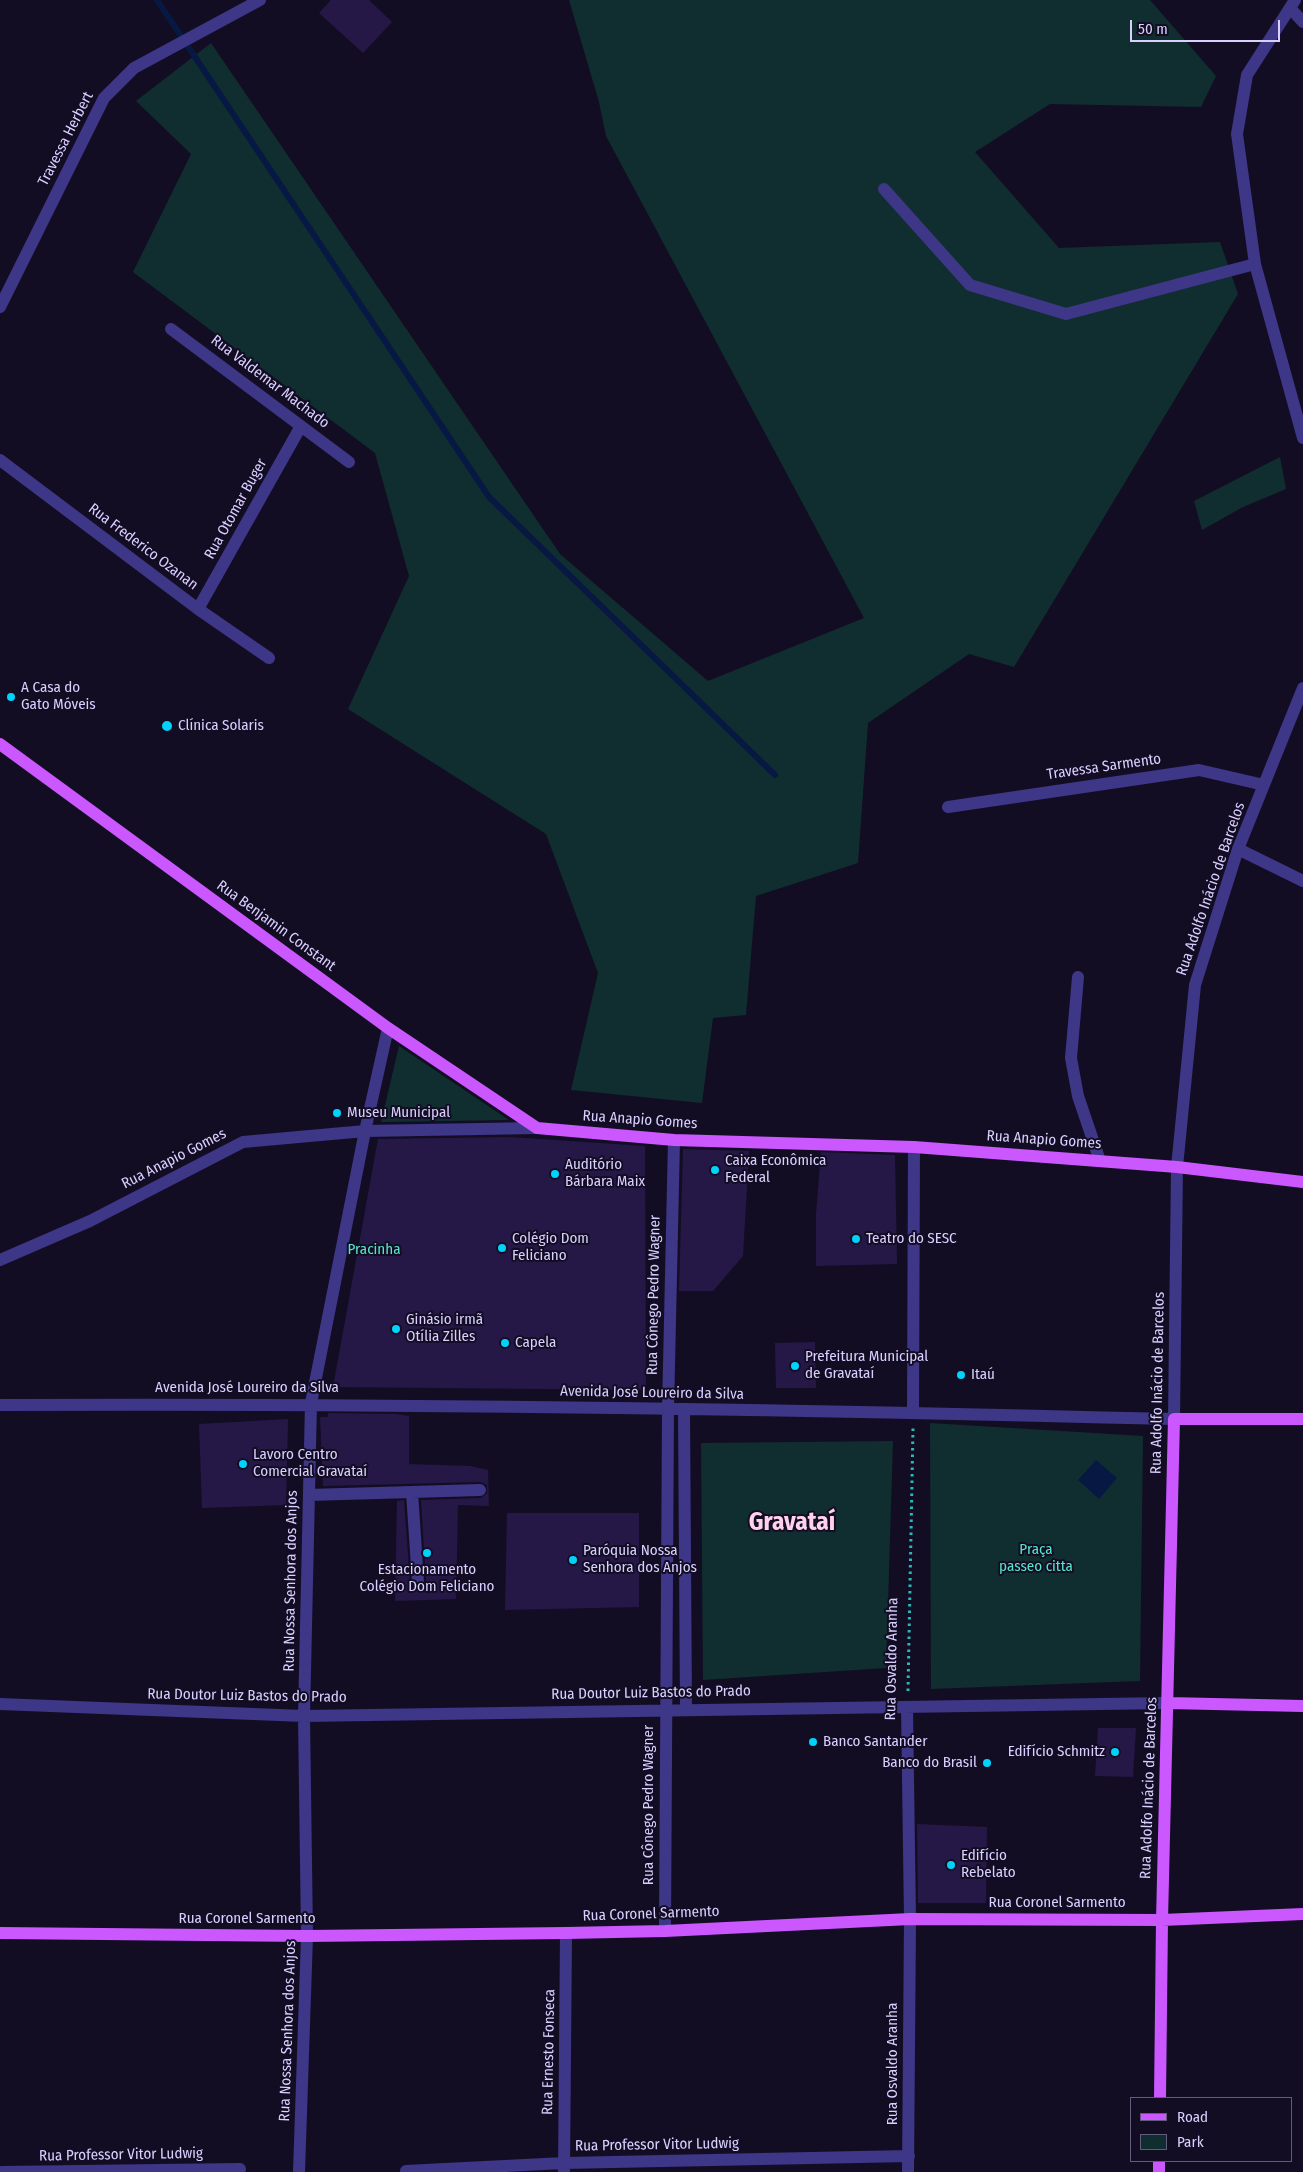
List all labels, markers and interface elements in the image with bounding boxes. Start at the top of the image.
scale bar [1133,10,1283,42]
text: 50 m [1138,20,1168,38]
street label: Travessa Herbert [35,89,97,189]
street label: Rua Valdemar Machado [207,332,333,432]
street label: Rua Otomar Buger [201,456,271,562]
street label: Rua Frederico Ozanan [85,500,201,594]
place label: A Casa do Gato Móveis [21,679,96,714]
marker: A Casa do Gato Móveis [5,691,17,703]
place label: Clínica Solaris [178,717,264,735]
marker: Clínica Solaris [160,719,174,733]
street label: Travessa Sarmento [1046,750,1162,784]
street label: Rua Adolfo Inácio de Barcelos [1173,800,1249,978]
street label: Rua Benjamin Constant [213,877,339,975]
place label: Museu Municipal [347,1104,450,1122]
marker: Museu Municipal [331,1107,343,1119]
street label: Rua Anapio Gomes [582,1107,698,1133]
street label: Rua Anapio Gomes [119,1125,229,1193]
street label: Rua Anapio Gomes [986,1127,1102,1153]
place label: Caixa Econômica Federal [725,1152,826,1187]
place label: Auditório Bárbara Maix [565,1156,645,1191]
marker: Caixa Econômica Federal [709,1164,721,1176]
marker: Auditório Bárbara Maix [549,1168,561,1180]
street label: Rua Cônego Pedro Wagner [644,1215,664,1375]
place label: Colégio Dom Feliciano [512,1230,589,1265]
place label: Teatro do SESC [866,1230,957,1248]
marker: Teatro do SESC [850,1233,862,1245]
park label: Pracinha [347,1241,401,1259]
marker: Colégio Dom Feliciano [496,1242,508,1254]
street label: Rua Adolfo Inácio de Barcelos [1147,1292,1169,1474]
place label: Ginásio irmã Otília Zilles [406,1311,483,1346]
marker: Ginásio irmã Otília Zilles [390,1323,402,1335]
place label: Capela [515,1334,556,1352]
marker: Capela [499,1337,511,1349]
place label: Prefeitura Municipal de Gravataí [805,1348,928,1383]
marker: Prefeitura Municipal de Gravataí [789,1360,801,1372]
place label: Itaú [971,1366,995,1384]
marker: Itaú [955,1369,967,1381]
street label: Avenida José Loureiro da Silva [155,1379,339,1397]
street label: Avenida José Loureiro da Silva [560,1382,744,1404]
place label: Lavoro Centro Comercial Gravataí [253,1446,367,1481]
marker: Lavoro Centro Comercial Gravataí [237,1458,249,1470]
street label: Rua Nossa Senhora dos Anjos [280,1490,302,1672]
district label: Gravataí [749,1508,835,1538]
park label: Praça passeo citta [999,1541,1073,1576]
place label: Paróquia Nossa Senhora dos Anjos [583,1542,697,1577]
marker: Estacionamento Colégio Dom Feliciano [421,1547,433,1559]
marker: Paróquia Nossa Senhora dos Anjos [567,1554,579,1566]
place label: Estacionamento Colégio Dom Feliciano [360,1561,494,1596]
street label: Rua Osvaldo Aranha [882,1598,902,1720]
street label: Rua Doutor Luiz Bastos do Prado [551,1682,751,1704]
street label: Rua Doutor Luiz Bastos do Prado [147,1685,347,1707]
street label: Rua Adolfo Inácio de Barcelos [1137,1697,1161,1879]
street label: Rua Cônego Pedro Wagner [640,1725,658,1885]
place label: Banco Santander [823,1733,927,1751]
marker: Banco Santander [807,1736,819,1748]
place label: Edifício Schmitz [1008,1743,1105,1761]
marker: Edifício Schmitz [1109,1746,1121,1758]
place label: Banco do Brasil [882,1754,977,1772]
marker: Banco do Brasil [981,1757,993,1769]
place label: Edifício Rebelato [961,1847,1016,1882]
marker: Edifício Rebelato [945,1859,957,1871]
street label: Rua Coronel Sarmento [988,1894,1126,1912]
street label: Rua Coronel Sarmento [582,1903,720,1925]
street label: Rua Coronel Sarmento [178,1910,316,1928]
street label: Rua Nossa Senhora dos Anjos [276,1940,300,2122]
street label: Rua Ernesto Fonseca [539,1989,559,2115]
street label: Rua Osvaldo Aranha [884,2003,902,2125]
legend [1130,2097,1293,2162]
text: Road [1177,2108,1208,2126]
text: Park [1177,2133,1204,2151]
street label: Rua Professor Vitor Ludwig [575,2135,739,2155]
street label: Rua Professor Vitor Ludwig [39,2145,203,2165]

